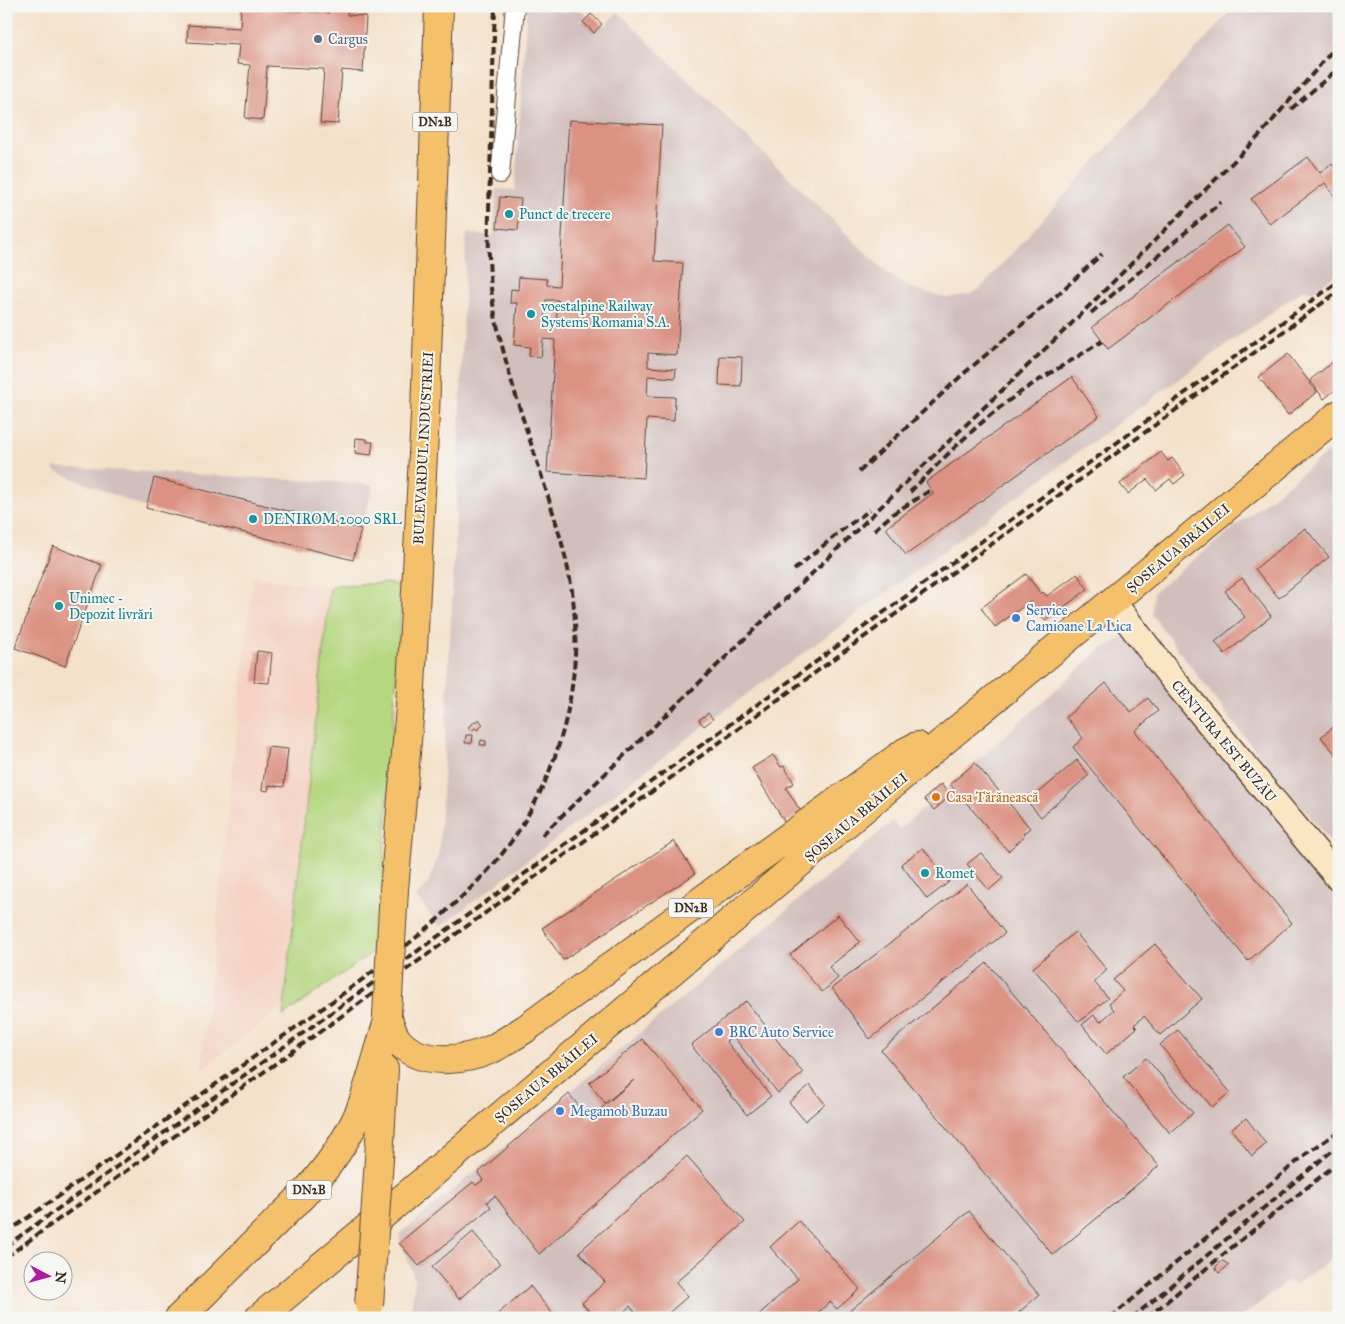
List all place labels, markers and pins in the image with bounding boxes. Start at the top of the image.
place label: Cargus [328,31,368,48]
marker: Cargus [312,33,324,45]
place label: Punct de trecere [519,206,611,223]
marker: Punct de trecere [503,208,515,220]
place label: voestalpine Railway Systems Romania S.A. [540,298,670,331]
marker: voestalpine Railway Systems Romania S.A. [525,308,537,320]
place label: DENIROM 2000 SRL [263,511,403,528]
marker: DENIROM 2000 SRL [247,513,259,525]
place label: Unimec - Depozit livrări [69,590,153,623]
marker: Unimec - Depozit livrări [53,600,65,612]
place label: Service Camioane La Lica [1026,602,1132,635]
marker: Service Camioane La Lica [1010,612,1022,624]
place label: Casa Tărănească [946,789,1038,806]
marker: Casa Tărănească [930,791,942,803]
place label: Romet [935,865,974,882]
marker: Romet [919,867,931,879]
place label: BRC Auto Service [729,1024,834,1041]
marker: BRC Auto Service [713,1026,725,1038]
place label: Megamob Buzau [570,1103,668,1120]
marker: Megamob Buzau [554,1105,566,1117]

